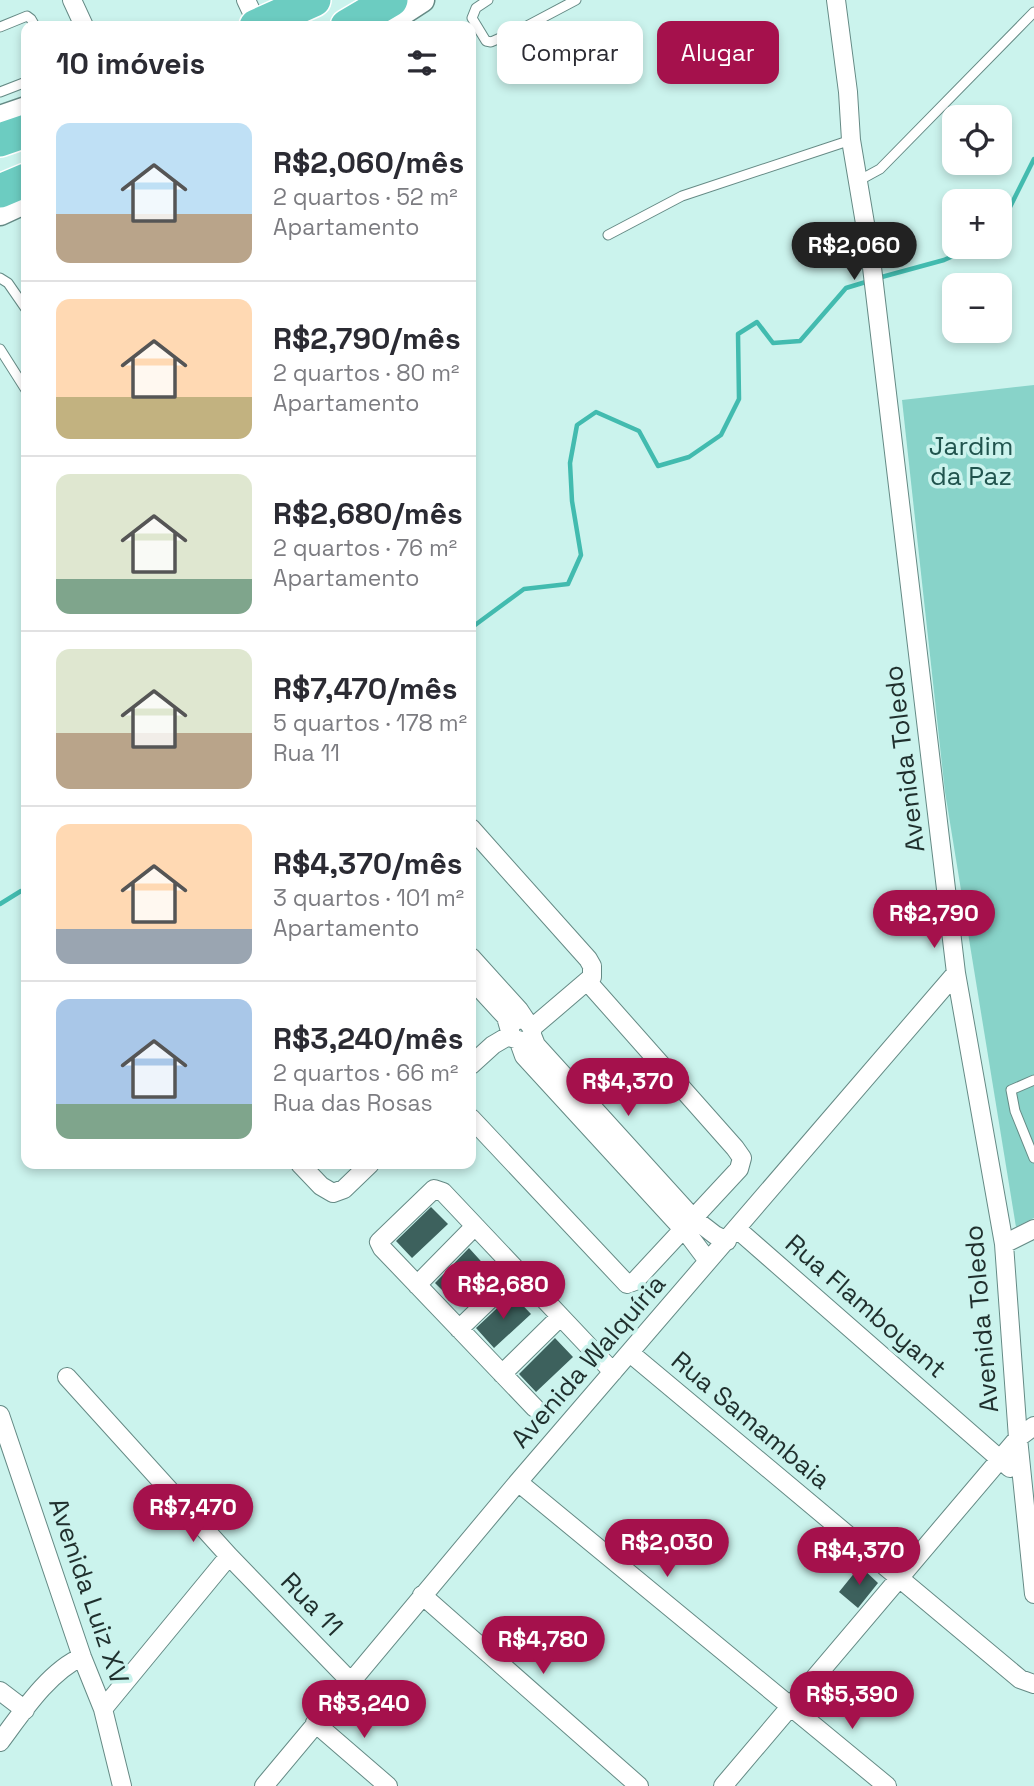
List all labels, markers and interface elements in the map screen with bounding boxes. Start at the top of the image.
chip: Comprar [497,21,643,84]
chip: Alugar [657,21,779,84]
text: 10 imóveis [56,44,205,83]
icon: filters [403,44,441,82]
map controls [942,105,1012,343]
button: locate [942,105,1012,175]
text: R$2,060/mês [273,143,464,182]
icon: home [112,151,196,235]
text: 2 quartos · 52 m² [273,182,458,212]
button: + [942,189,1012,259]
text: Apartamento [273,212,420,242]
pin: R$2,060 [789,222,919,282]
text: R$2,060 [808,230,900,260]
button: − [942,273,1012,343]
text: R$2,790/mês [273,319,461,358]
icon: home [112,327,196,411]
text: 2 quartos · 80 m² [273,358,459,388]
text: Apartamento [273,388,420,418]
park label: Jardim da Paz [929,429,1013,493]
text: R$2,680/mês [273,494,463,533]
icon: home [112,502,196,586]
text: 2 quartos · 76 m² [273,533,457,563]
text: Apartamento [273,563,420,593]
street label: Avenida Toledo [876,664,932,854]
text: R$7,470/mês [273,669,458,708]
icon: home [112,677,196,761]
text: 5 quartos · 178 m² [273,708,467,738]
text: Rua 11 [273,738,340,768]
text: R$4,370/mês [273,844,463,883]
icon: home [112,852,196,936]
text: 3 quartos · 101 m² [273,883,464,913]
pin: R$2,790 [869,890,999,950]
text: R$2,790 [889,898,979,928]
text: Apartamento [273,913,420,943]
text: R$3,240/mês [273,1019,463,1058]
icon: home [112,1027,196,1111]
text: 2 quartos · 66 m² [273,1058,458,1088]
pin: R$4,370 [563,1058,693,1118]
text: R$4,370 [582,1066,674,1096]
text: Rua das Rosas [273,1088,433,1118]
street label: Avenida Toledo [956,1224,1006,1414]
street label: Rua Flamboyant [778,1227,954,1385]
pin: R$2,680 [438,1262,568,1321]
street label: Avenida Walquíria [503,1267,673,1455]
text: R$2,680 [457,1269,549,1299]
street label: Rua Samambaia [664,1343,838,1497]
pin: R$7,470 [128,1484,258,1544]
text: R$7,470 [149,1492,237,1522]
street label: Avenida Luiz XV [41,1493,137,1689]
pin: R$2,030 [602,1520,732,1579]
text: R$2,030 [621,1527,713,1557]
pin: R$4,370 [794,1528,924,1587]
text: R$4,370 [813,1535,905,1565]
street label: Rua 11 [273,1565,351,1643]
pin: R$4,780 [478,1616,608,1676]
text: R$4,780 [498,1624,588,1654]
pin: R$5,390 [787,1672,917,1731]
text: R$5,390 [806,1679,898,1709]
pin: R$3,240 [299,1680,429,1740]
text: R$3,240 [318,1688,410,1718]

